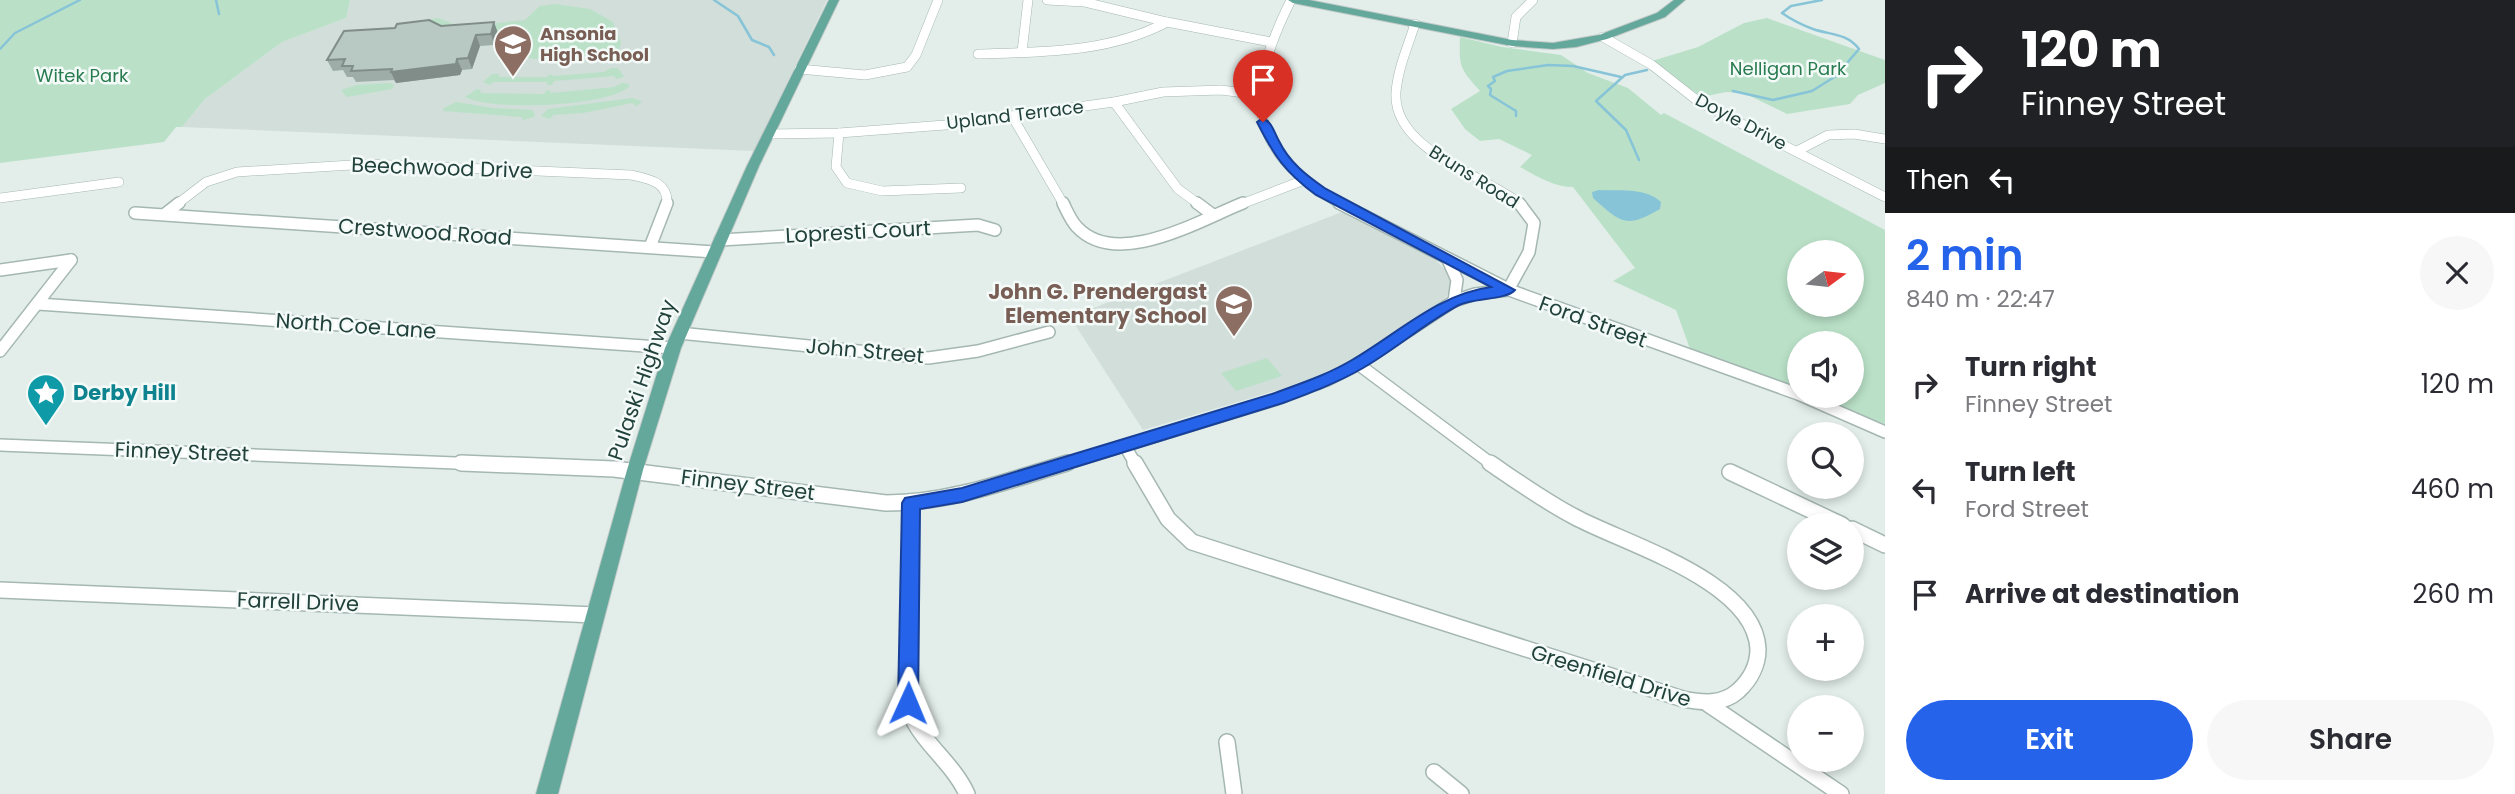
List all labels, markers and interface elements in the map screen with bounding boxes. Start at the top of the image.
text: 120 m [2021,16,2162,84]
place label: Ansonia High School [540,21,649,67]
school or university icon: Ansonia High School [492,23,534,78]
icon: right [1906,28,1997,119]
pin [1233,50,1293,122]
park label: Nelligan Park [1730,56,1847,81]
icon: arrive [1244,61,1282,99]
park label: Witek Park [36,63,129,88]
text: Finney Street [2021,81,2226,126]
street label: Doyle Drive [1691,87,1791,156]
street label: Upland Terrace [945,94,1085,135]
street label: Bruns Road [1424,139,1524,214]
street label: Beechwood Drive [351,150,533,185]
icon: left [1983,161,2021,199]
text: Then [1906,162,1969,198]
street label: Crestwood Road [337,211,513,252]
street label: Lopresti Court [785,213,931,250]
text: 2 min [1906,226,2024,285]
button: close [2420,236,2494,310]
north arrow [1787,240,1864,317]
map controls [1787,240,1864,772]
place label: John G. Prendergast Elementary School [988,277,1207,330]
school or university icon: John G. Prendergast Elementary School [1213,283,1255,338]
text: 840 m · 22:47 [1906,283,2055,315]
street label: Ford Street [1535,289,1651,355]
street label: Pulaski Highway [600,295,683,464]
street label: North Coe Lane [275,305,437,346]
street label: John Street [805,331,925,370]
button: sound [1787,331,1864,408]
text: Turn right [1965,349,2097,385]
icon: right [1906,366,1944,404]
text: 120 m [2421,366,2494,402]
place icon: Derby Hill [25,372,67,427]
place label: Derby Hill [73,378,176,407]
text: Finney Street [1965,388,2112,420]
button: search [1787,422,1864,499]
street label: Finney Street [114,435,250,468]
text: Turn left [1965,454,2076,490]
street label: Finney Street [680,462,817,507]
icon: left [1906,471,1944,509]
text: 460 m [2411,471,2494,507]
text: Ford Street [1965,493,2089,525]
button: layers [1787,513,1864,590]
icon: arrive [1906,576,1944,614]
text: Arrive at destination [1965,576,2240,612]
text: 260 m [2412,576,2494,612]
street label: Farrell Drive [237,585,360,618]
button: + [1787,604,1864,681]
street label: Greenfield Drive [1527,637,1695,714]
position arrow [871,666,945,740]
button: − [1787,695,1864,772]
button: Exit [1906,700,2193,780]
button: Share [2207,700,2494,780]

